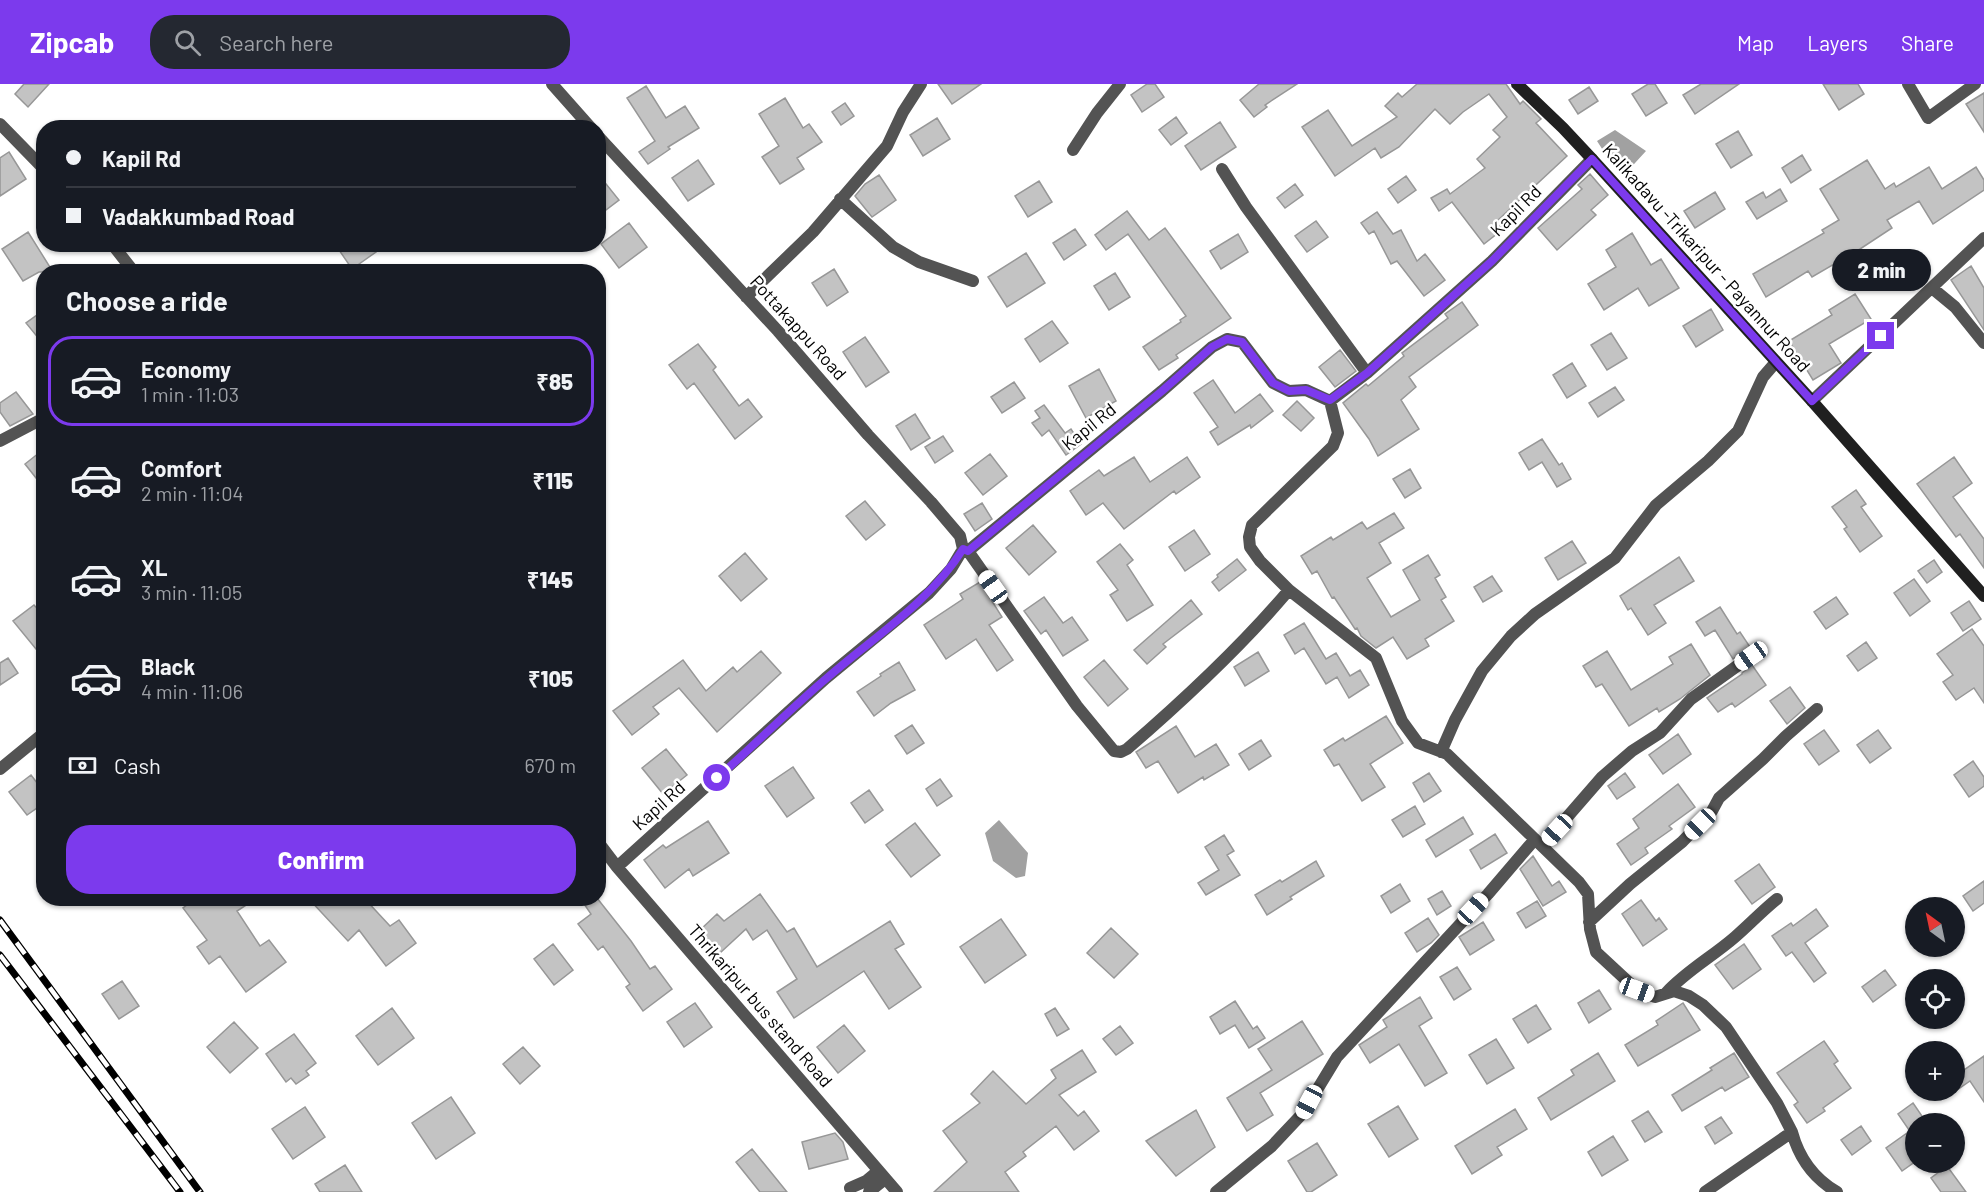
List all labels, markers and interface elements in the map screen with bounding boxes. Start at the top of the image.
search box [150,15,570,69]
text: Zipcab [30,25,114,59]
icon: search [171,26,204,59]
text: Search here [219,29,334,55]
text: Map [1737,30,1774,55]
text: Layers [1807,30,1868,55]
text: Share [1901,30,1954,55]
street label: Kalikadavu -Trikaripur - Payannur Road [1598,139,1815,376]
text: Kapil Rd [102,145,181,171]
street label: Kapil Rd [1485,180,1545,240]
text: Vadakkumbad Road [102,203,294,229]
callout: 2 min [1832,249,1930,291]
text: 2 min [1857,258,1906,282]
street label: Pottakappu Road [746,270,852,384]
text: Choose a ride [66,284,228,316]
route end [1867,322,1894,349]
icon: car [69,354,123,408]
text: Economy [141,356,231,382]
text: ₹85 [536,368,573,394]
text: 1 min · 11:03 [141,382,239,406]
street label: Kapil Rd [1057,398,1120,455]
icon: car [69,453,123,507]
text: Comfort [141,455,222,481]
text: ₹115 [533,467,573,493]
text: 2 min · 11:04 [141,481,244,505]
icon: car [69,552,123,606]
text: XL [141,554,167,580]
text: ₹145 [527,566,573,592]
car [975,567,1011,607]
text: 3 min · 11:05 [141,580,242,604]
car [1731,638,1771,674]
icon: car [69,651,123,705]
text: Black [141,653,195,679]
text: ₹105 [528,665,573,691]
text: 4 min · 11:06 [141,679,243,703]
icon: cash [66,749,99,782]
text: Cash [114,752,161,778]
text: 670 m [524,753,576,777]
route start [703,764,730,791]
street label: Kapil Rd [627,776,689,835]
car [1681,805,1719,843]
car [1538,811,1576,849]
button: Confirm [66,825,576,894]
car [1454,890,1492,928]
north arrow [1905,897,1965,957]
map controls [1905,897,1965,1173]
street label: Thrikaripur bus stand Road [684,919,838,1091]
button: locate [1905,969,1965,1029]
car [1617,975,1657,1005]
button: + [1905,1041,1965,1101]
car [1293,1082,1325,1122]
button: − [1905,1113,1965,1173]

